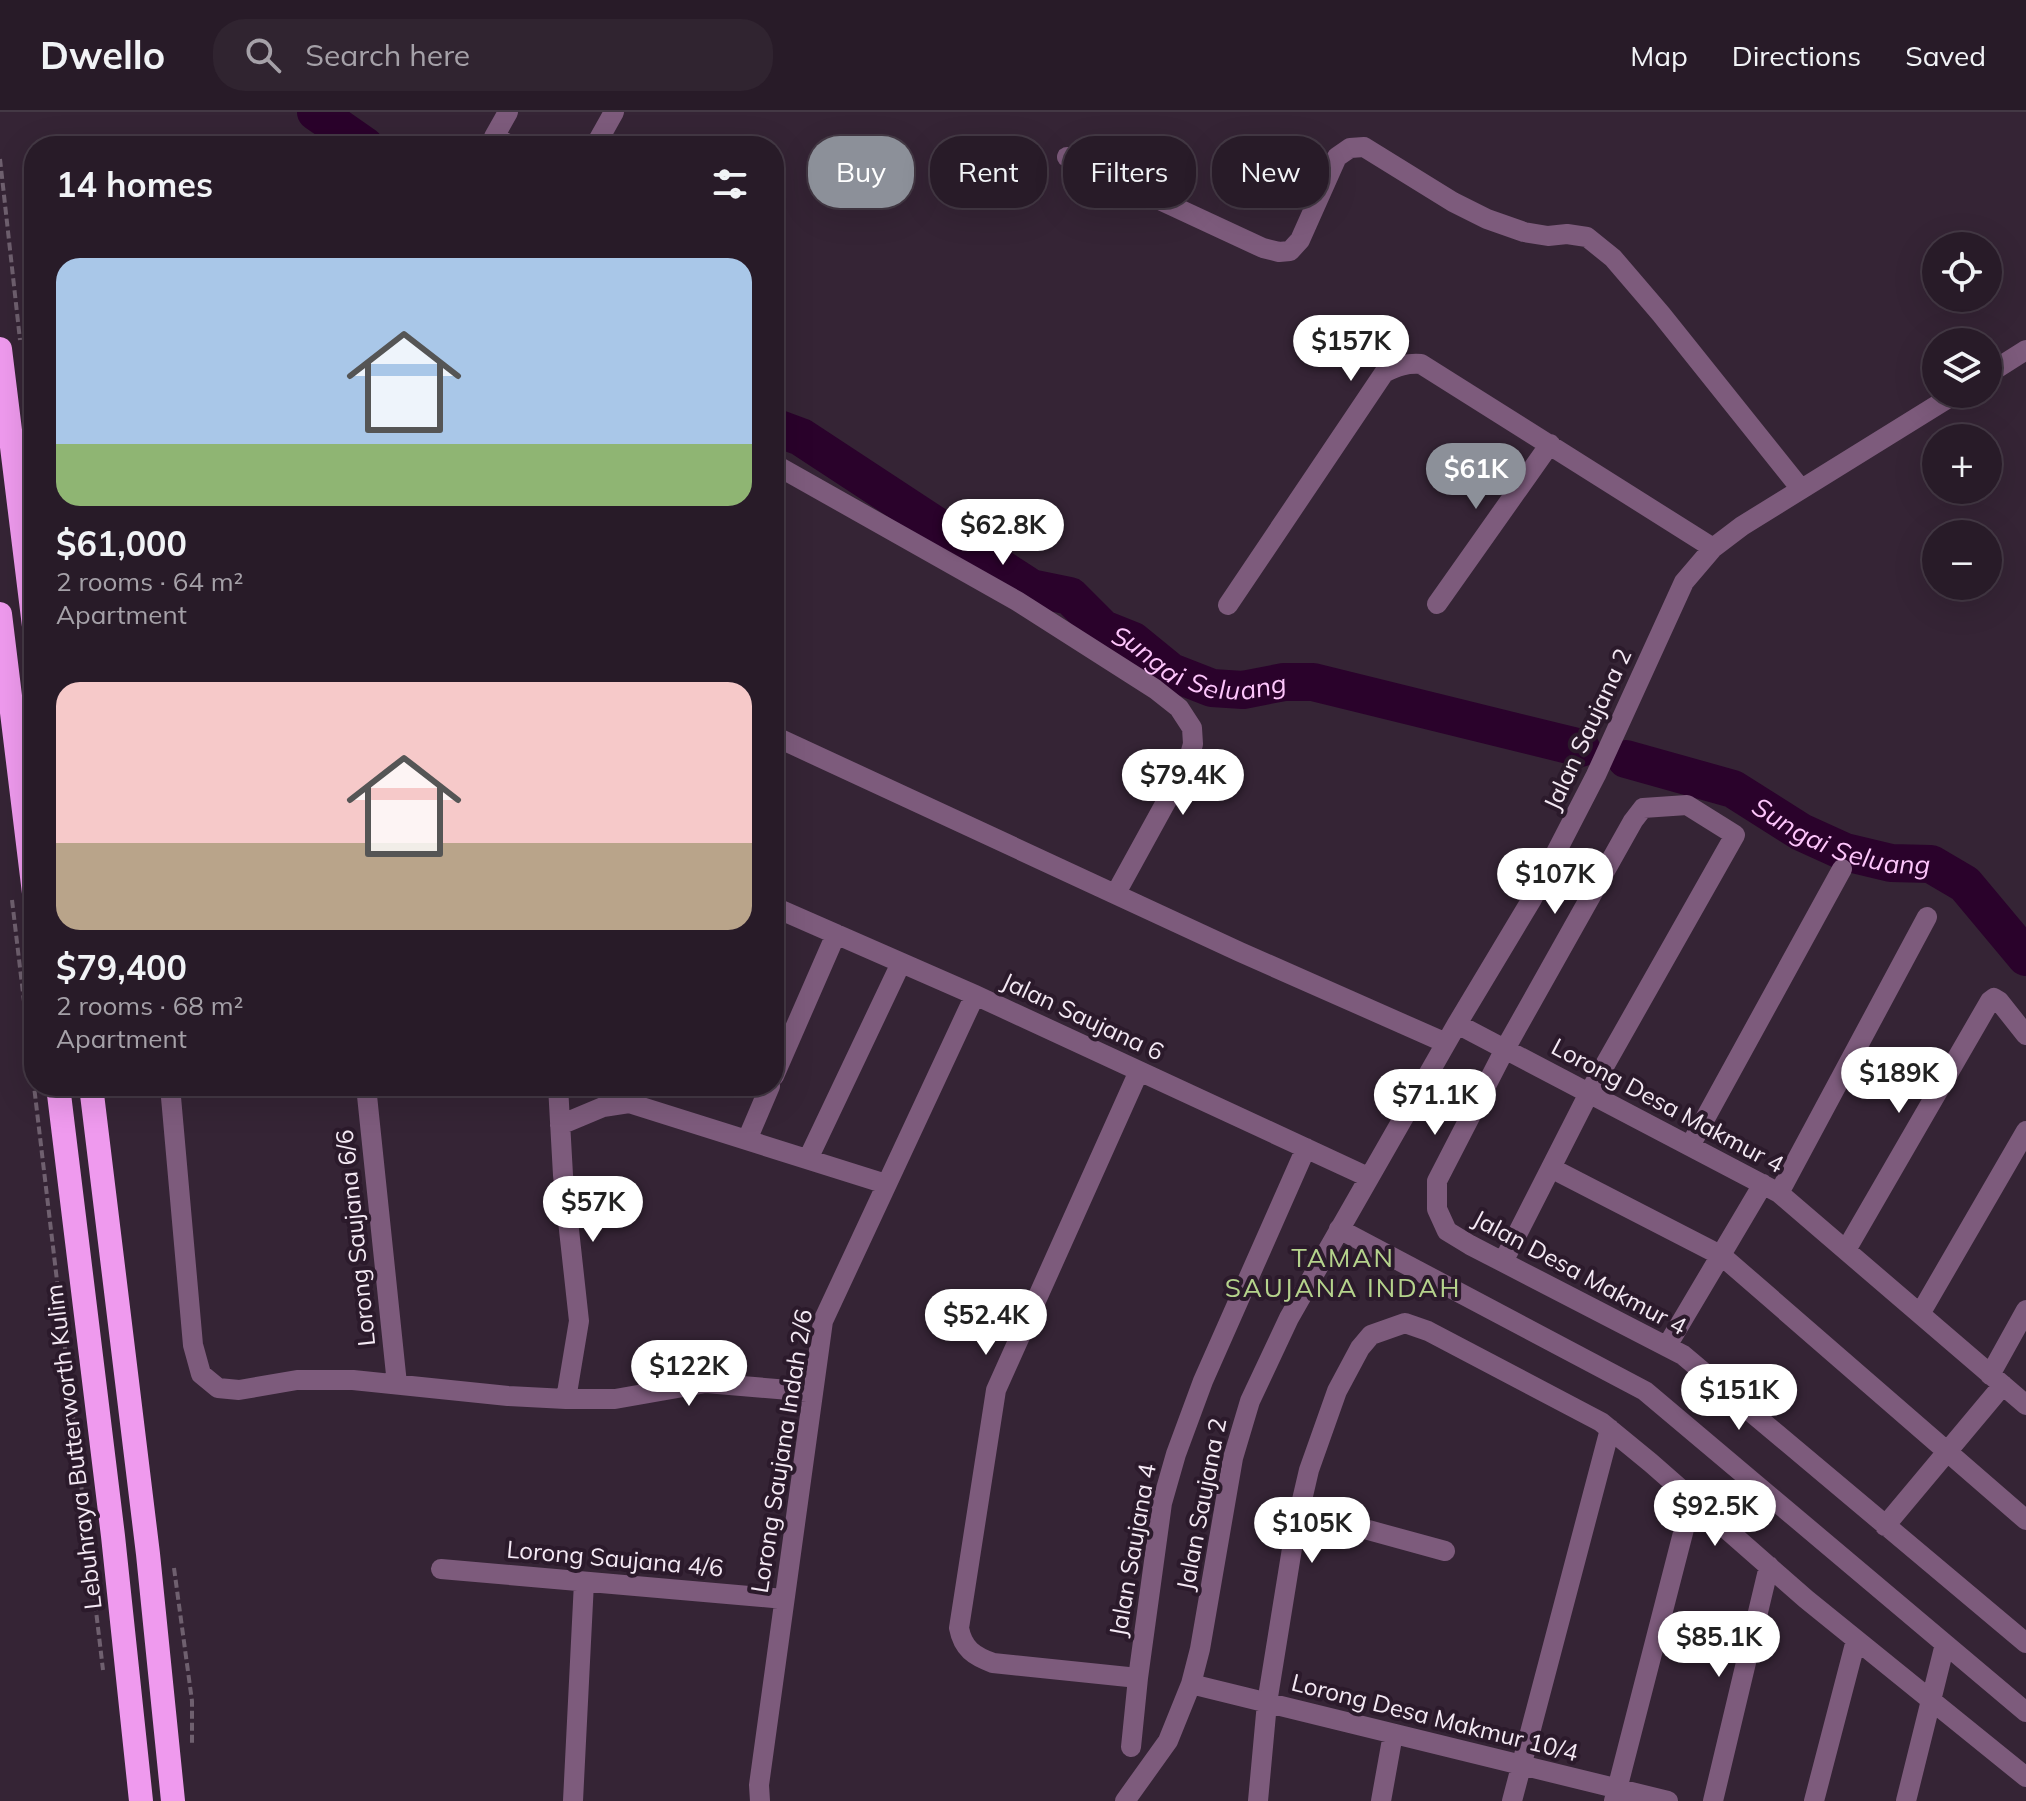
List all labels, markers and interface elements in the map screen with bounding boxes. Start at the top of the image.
search box [213,19,773,91]
text: Dwello [40,31,165,79]
icon: search [241,33,285,77]
text: Search here [305,36,470,74]
text: Map [1630,38,1688,73]
text: Directions [1732,38,1861,73]
text: Saved [1905,38,1986,73]
chip: Buy [808,136,914,208]
chip: Rent [930,136,1047,208]
chip: Filters [1063,136,1196,208]
chip: New [1212,136,1329,208]
icon: filters [708,162,752,206]
text: 14 homes [56,163,213,206]
map controls [1922,232,2002,600]
button: locate [1922,232,2002,312]
icon: home [332,310,476,454]
pin: $157K [1295,315,1407,383]
text: $157K [1311,324,1391,357]
button: layers [1922,328,2002,408]
button: + [1922,424,2002,504]
pin: $61K [1429,443,1523,511]
text: $61K [1444,452,1508,485]
pin: $62.8K [938,499,1068,567]
text: $62.8K [960,508,1046,541]
button: − [1922,520,2002,600]
text: $61,000 [56,522,187,565]
text: 2 rooms · 64 m² [56,565,243,598]
text: Apartment [56,598,187,631]
water label: Sungai Seluang [1107,618,1289,707]
street label: Jalan Saujana 2 [1536,643,1638,815]
icon: home [332,734,476,878]
pin: $79.4K [1118,749,1248,817]
text: $79.4K [1140,758,1226,791]
water label: Sungai Seluang [1747,789,1931,880]
pin: $107K [1499,848,1611,916]
text: $107K [1515,857,1595,890]
text: $79,400 [56,946,187,989]
street label: Jalan Saujana 6 [997,965,1169,1067]
text: 2 rooms · 68 m² [56,989,243,1022]
text: Apartment [56,1022,187,1055]
street label: Lorong Desa Makmur 4 [1547,1031,1789,1179]
pin: $189K [1843,1047,1955,1115]
text: $189K [1859,1056,1939,1089]
pin: $71.1K [1370,1069,1500,1137]
text: $71.1K [1392,1078,1478,1111]
street label: Lorong Saujana 6/6 [329,1128,381,1348]
pin: $57K [546,1176,640,1244]
text: $57K [561,1185,625,1218]
street label: Jalan Desa Makmur 4 [1468,1203,1692,1341]
district label: TAMAN SAUJANA INDAH [1225,1241,1461,1304]
street label: Lebuhraya Butterworth Kulim [38,1283,108,1611]
pin: $52.4K [921,1289,1051,1357]
text: $52.4K [943,1298,1029,1331]
street label: Lorong Saujana Indah 2/6 [744,1307,818,1595]
pin: $122K [633,1340,745,1408]
text: $122K [649,1349,729,1382]
pin: $151K [1683,1364,1795,1432]
text: $151K [1699,1373,1779,1406]
street label: Jalan Saujana 2 [1170,1415,1232,1593]
street label: Jalan Saujana 4 [1102,1461,1162,1639]
pin: $92.5K [1650,1480,1780,1548]
text: $92.5K [1672,1489,1758,1522]
pin: $105K [1256,1497,1368,1565]
text: $105K [1272,1506,1352,1539]
street label: Lorong Saujana 4/6 [505,1534,725,1582]
pin: $85.1K [1654,1611,1784,1679]
text: $85.1K [1676,1620,1762,1653]
street label: Lorong Desa Makmur 10/4 [1288,1667,1582,1767]

